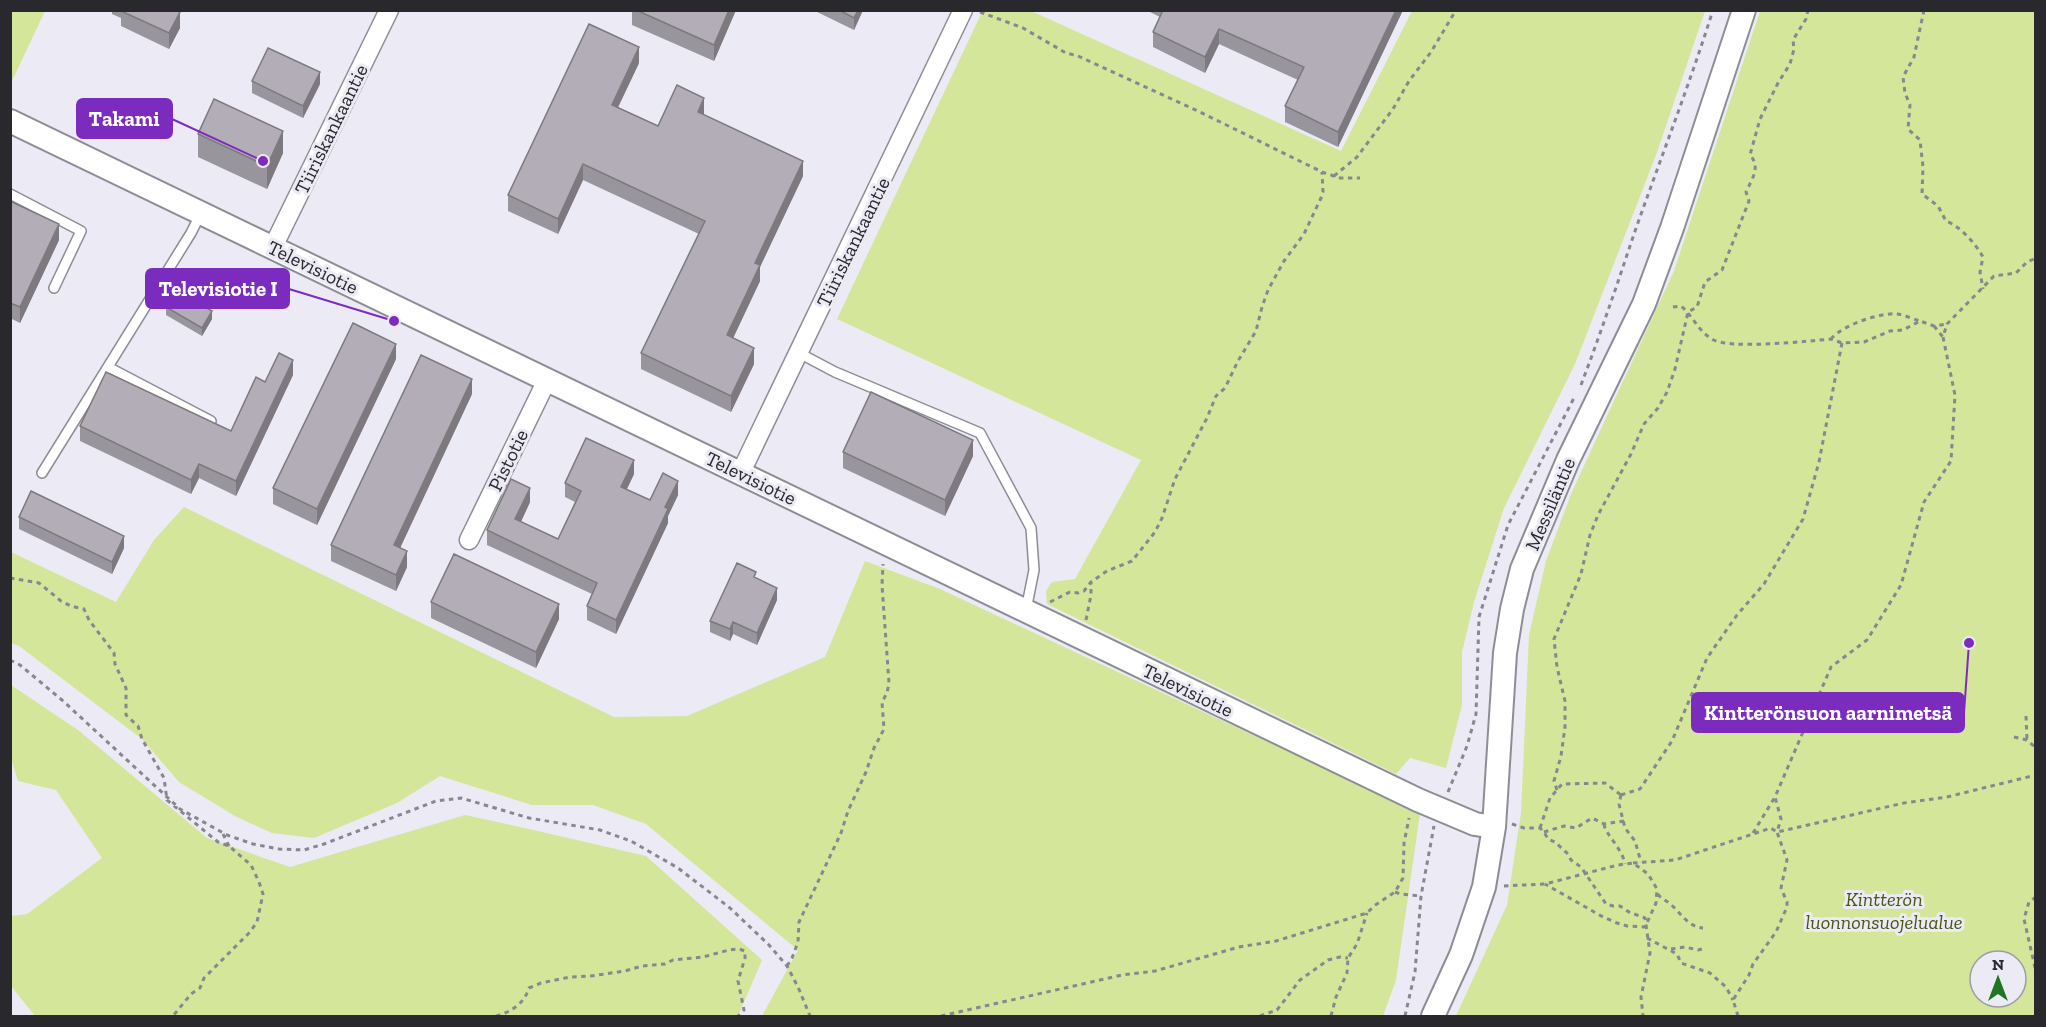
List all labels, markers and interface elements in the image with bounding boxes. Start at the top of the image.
street label: Tiiriskankaantie [289,60,373,198]
callout: Takami [77,99,172,138]
text: Takami [89,106,159,131]
street label: Tiiriskankaantie [811,173,895,311]
street label: Televisiotie [264,235,362,299]
callout: Televisiotie I [146,269,289,308]
text: Televisiotie I [158,276,278,301]
street label: Pistotie [483,425,533,495]
street label: Televisiotie [702,446,800,510]
street label: Messiläntie [1520,454,1580,554]
street label: Televisiotie [1139,658,1237,722]
callout: Kintterönsuon aarnimetsä [1692,693,1964,732]
text: Kintterönsuon aarnimetsä [1704,700,1952,725]
park label: Kintterön luonnonsuojelualue [1805,887,1963,934]
north arrow [1968,949,2028,1009]
text: N [1992,955,2004,974]

